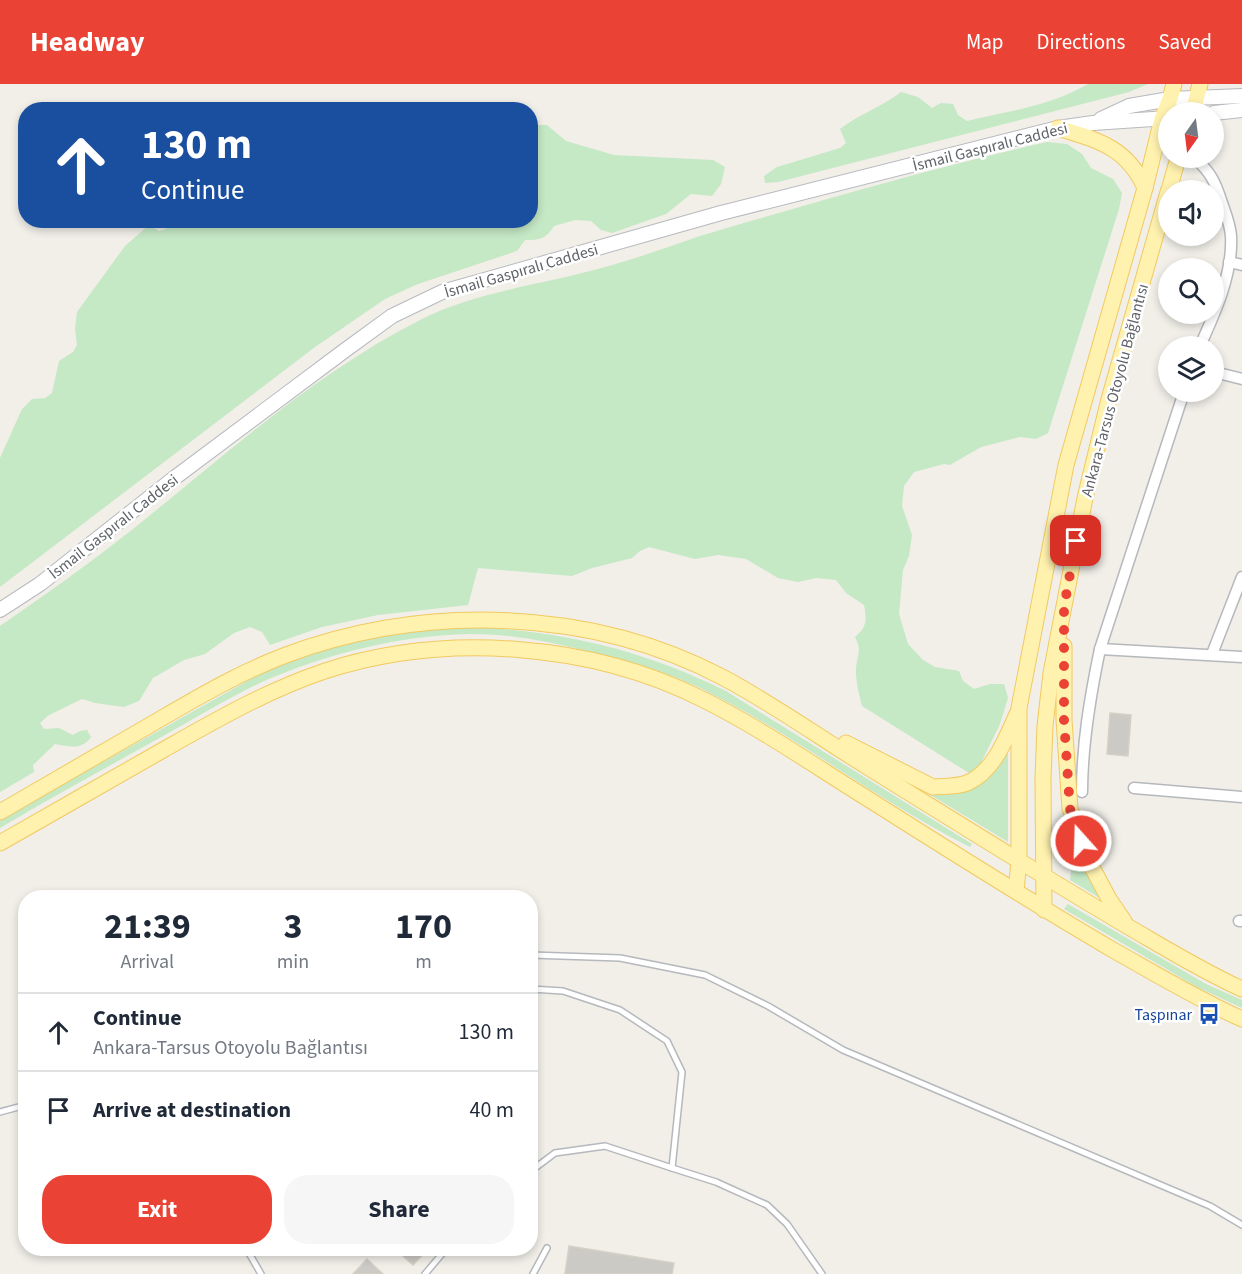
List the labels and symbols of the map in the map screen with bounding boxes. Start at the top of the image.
north arrow [1158,102,1224,168]
street label: İsmail Gaspıralı Caddesi [910,117,1070,177]
street label: İsmail Gaspıralı Caddesi [442,238,601,303]
street label: Ankara-Tarsus Otoyolu Bağlantısı [1076,281,1154,499]
street label: İsmail Gaspıralı Caddesi [44,469,183,584]
pin [1050,515,1101,566]
position arrow [1049,809,1113,873]
bus stop icon: Taşpınar [1197,1002,1221,1026]
place label: Taşpınar [1135,1004,1192,1026]

